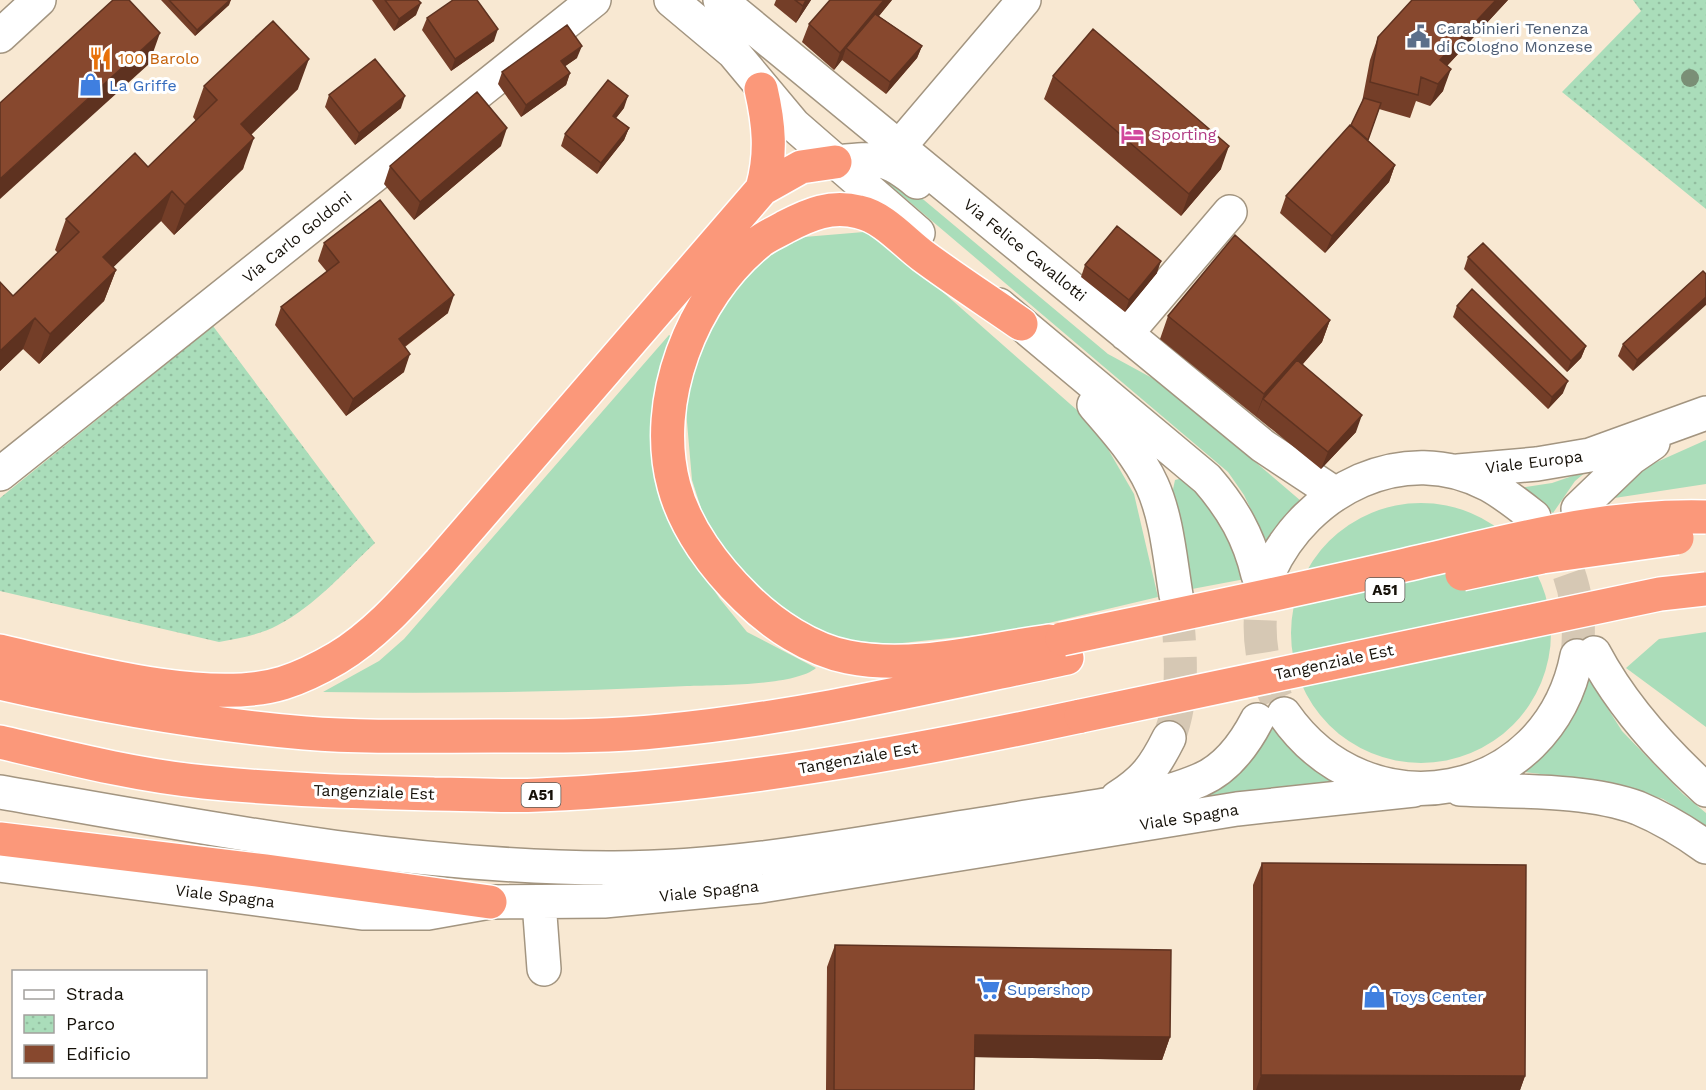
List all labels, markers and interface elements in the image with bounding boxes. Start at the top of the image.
place label: Carabinieri Tenenza di Cologno Monzese [1436,19,1593,56]
public building icon: Carabinieri Tenenza di Cologno Monzese [1405,24,1431,50]
restaurant icon: 100 Barolo [87,45,113,71]
place label: 100 Barolo [118,49,199,68]
shop icon: La Griffe [78,72,104,98]
place label: La Griffe [109,76,177,95]
hotel icon: Sporting [1120,121,1146,147]
place label: Sporting [1151,125,1217,144]
street label: Via Carlo Goldoni [239,187,355,287]
street label: Via Felice Cavallotti [960,195,1090,305]
street label: Viale Europa [1484,447,1584,477]
road number: A51 [1366,578,1404,602]
street label: Tangenziale Est [1273,640,1396,684]
street label: Tangenziale Est [797,738,920,778]
street label: Tangenziale Est [313,780,435,804]
road number: A51 [522,783,560,807]
street label: Viale Spagna [1138,800,1240,834]
street label: Viale Spagna [658,876,760,906]
street label: Viale Spagna [174,880,276,912]
legend [12,970,207,1078]
supermarket icon: Supershop [976,976,1002,1002]
place label: Supershop [1007,980,1090,999]
text: Strada [66,983,124,1004]
shop icon: Toys Center [1361,983,1387,1009]
place label: Toys Center [1392,987,1484,1006]
text: Parco [66,1013,115,1034]
text: Edificio [66,1043,131,1064]

